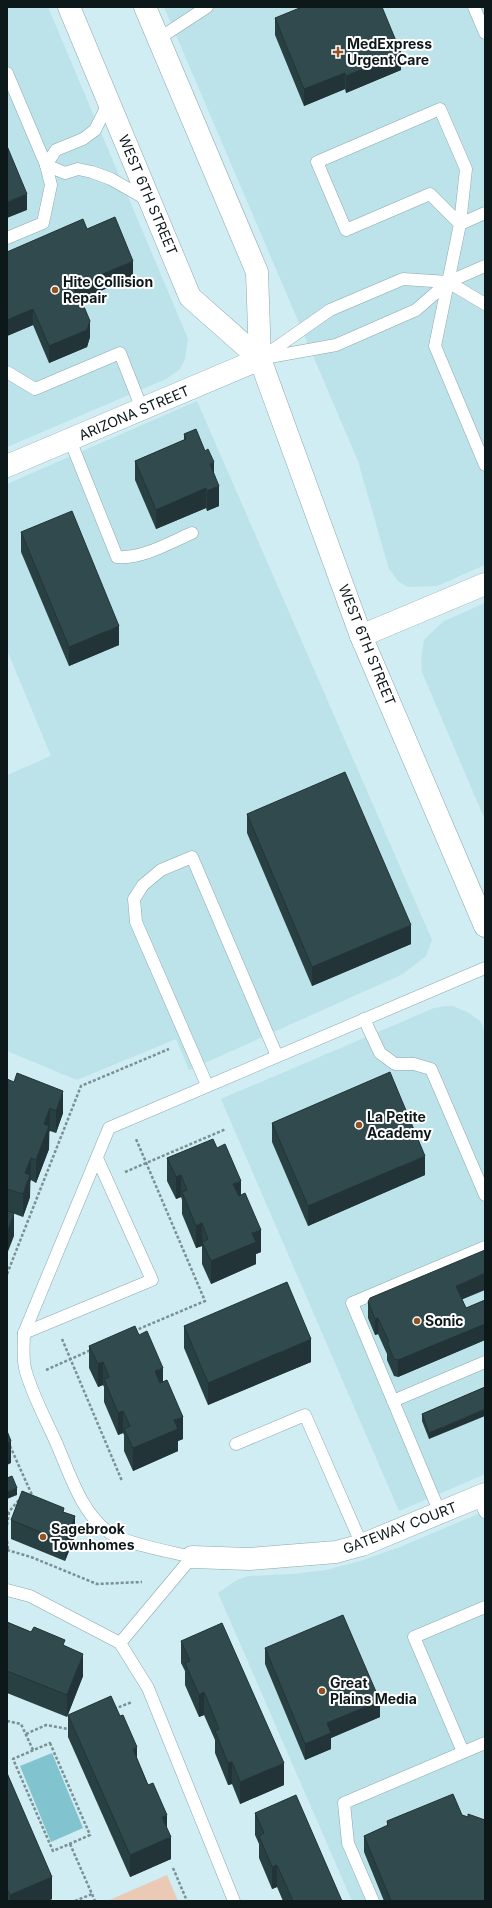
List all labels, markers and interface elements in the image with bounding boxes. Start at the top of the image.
place label: MedExpress Urgent Care [347,35,432,68]
marker: MedExpress Urgent Care [332,46,344,58]
street label: WEST 6TH STREET [115,132,182,258]
place label: Hite Collision Repair [63,273,153,306]
marker: Hite Collision Repair [50,285,60,295]
street label: ARIZONA STREET [76,382,192,444]
street label: WEST 6TH STREET [335,582,400,708]
place label: La Petite Academy [367,1108,432,1141]
marker: La Petite Academy [354,1120,364,1130]
place label: Sonic [425,1312,464,1329]
marker: Sonic [412,1316,422,1326]
street label: GATEWAY COURT [341,1498,459,1557]
place label: Sagebrook Townhomes [51,1520,135,1553]
marker: Sagebrook Townhomes [38,1532,48,1542]
place label: Great Plains Media [330,1674,417,1707]
marker: Great Plains Media [317,1686,327,1696]

